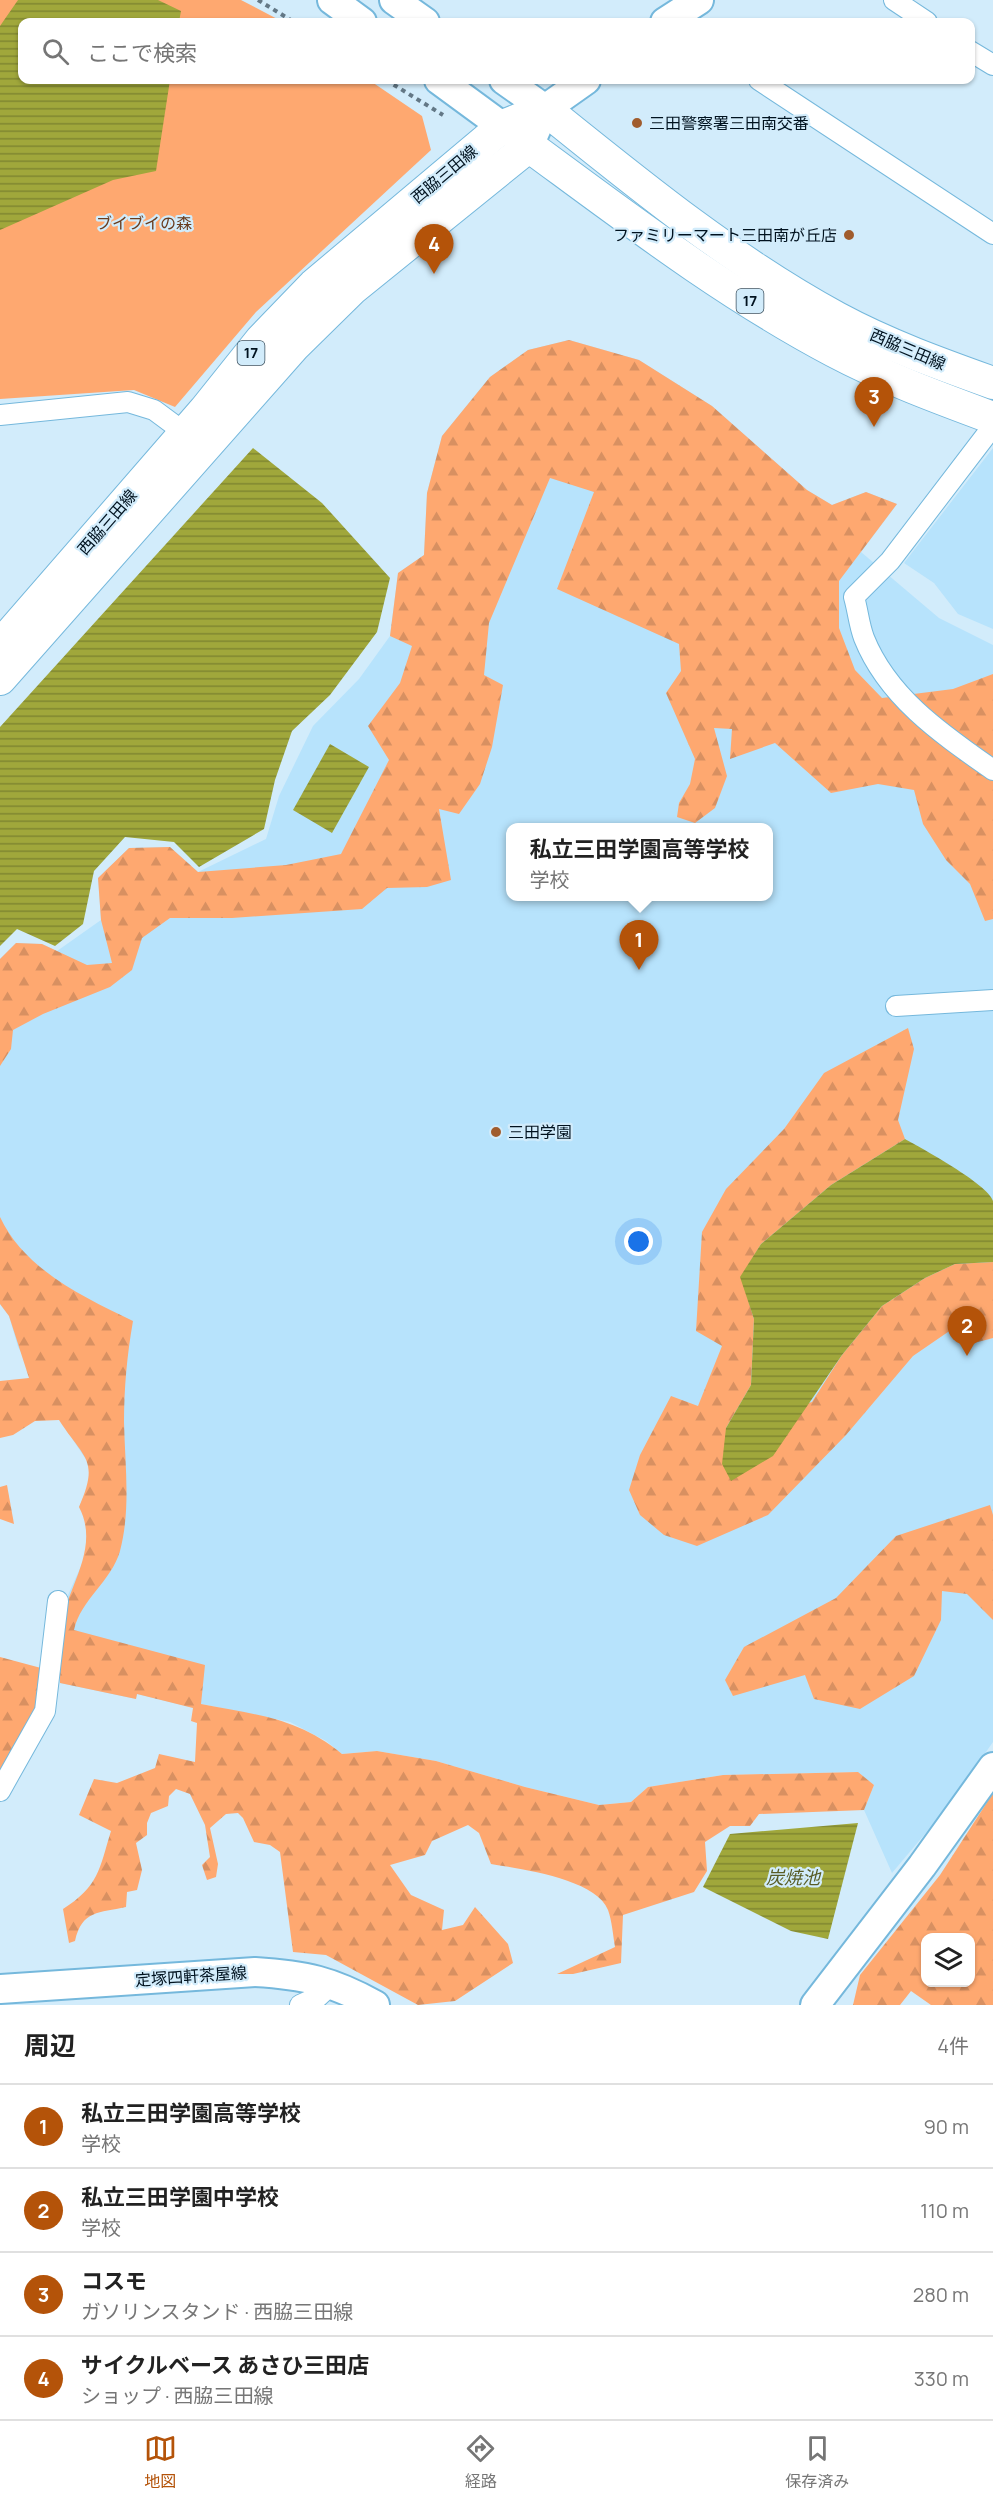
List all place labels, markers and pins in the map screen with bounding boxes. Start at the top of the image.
place label: 三田警察署三田南交番 [649,112,809,134]
marker: 三田警察署三田南交番 [630,116,644,130]
pin: 4 [414,224,454,274]
place label: ファミリーマート三田南が丘店 [613,224,837,246]
marker: ファミリーマート三田南が丘店 [842,228,856,242]
pin: 3 [854,378,894,427]
pin: 1 [620,920,658,970]
place label: 三田学園 [508,1121,572,1143]
marker: 三田学園 [489,1125,503,1139]
pin: 2 [948,1306,986,1356]

